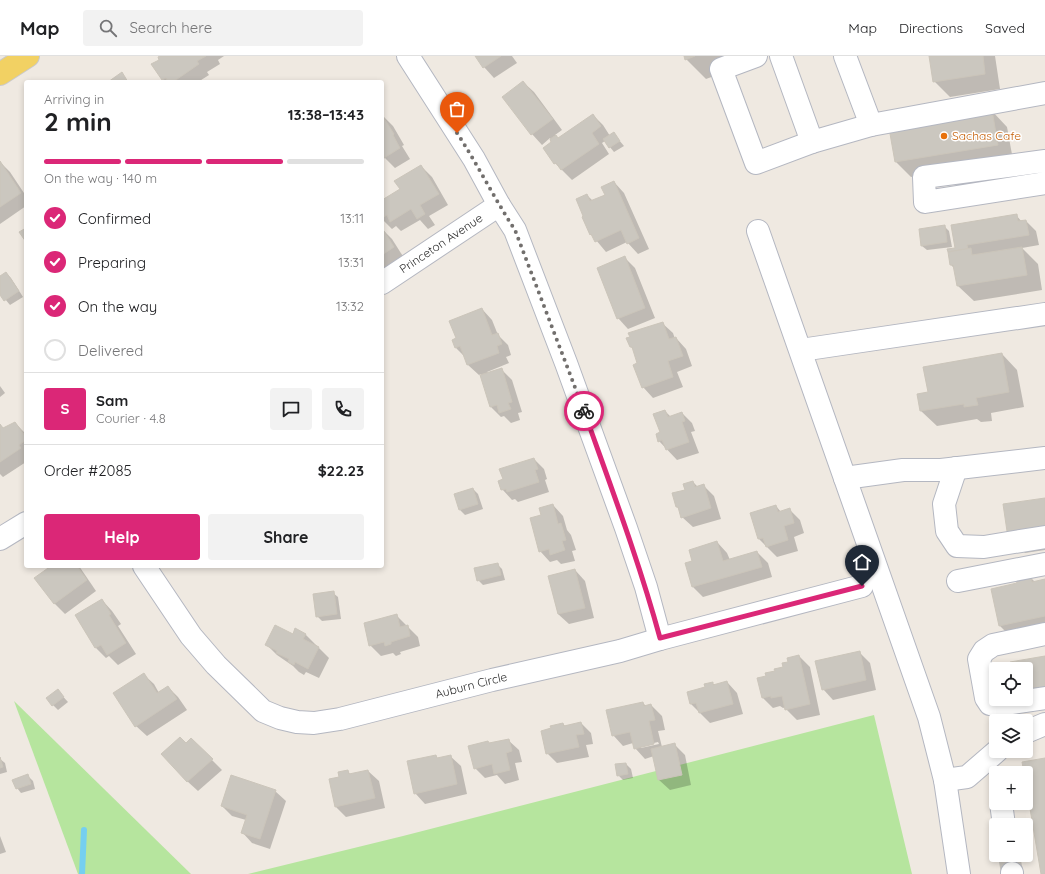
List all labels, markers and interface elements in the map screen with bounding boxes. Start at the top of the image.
search box [83,10,363,46]
text: Map [20,16,59,40]
icon: search [97,17,119,39]
text: Search here [129,18,212,37]
text: Map [848,19,877,37]
text: Directions [899,19,963,37]
text: Saved [985,19,1025,37]
text: Arriving in [44,91,104,107]
pin [440,92,474,133]
icon: bag [446,98,468,120]
text: 2 min [44,105,112,138]
text: 13:38–13:43 [288,105,364,124]
place label: Sachas Cafe [952,128,1021,143]
marker: Sachas Cafe [939,131,949,141]
text: On the way · 140 m [44,170,157,186]
icon: check [44,207,66,229]
text: Confirmed [78,209,151,228]
text: 13:11 [340,210,364,226]
street label: Princeton Avenue [396,210,485,276]
icon: check [44,251,66,273]
text: Preparing [78,253,146,272]
text: 13:31 [338,254,364,270]
icon: check [44,295,66,317]
text: On the way [78,297,157,316]
text: 13:32 [336,298,364,314]
text: Delivered [78,341,143,360]
button: chat [270,388,312,430]
button: phone [322,388,364,430]
text: Sam [96,391,128,410]
courier [564,391,604,431]
text: S [61,399,69,418]
icon: bike [573,400,595,422]
text: Courier · 4.8 [96,410,166,426]
text: Order #2085 [44,461,132,480]
text: $22.23 [318,461,364,480]
button: Help [44,514,200,560]
button: Share [208,514,364,560]
pin [845,545,879,586]
icon: home [851,551,873,573]
map controls [989,662,1033,862]
button: locate [989,662,1033,706]
street label: Auburn Circle [433,669,509,701]
button: layers [989,714,1033,758]
button: + [989,766,1033,810]
button: − [989,818,1033,862]

